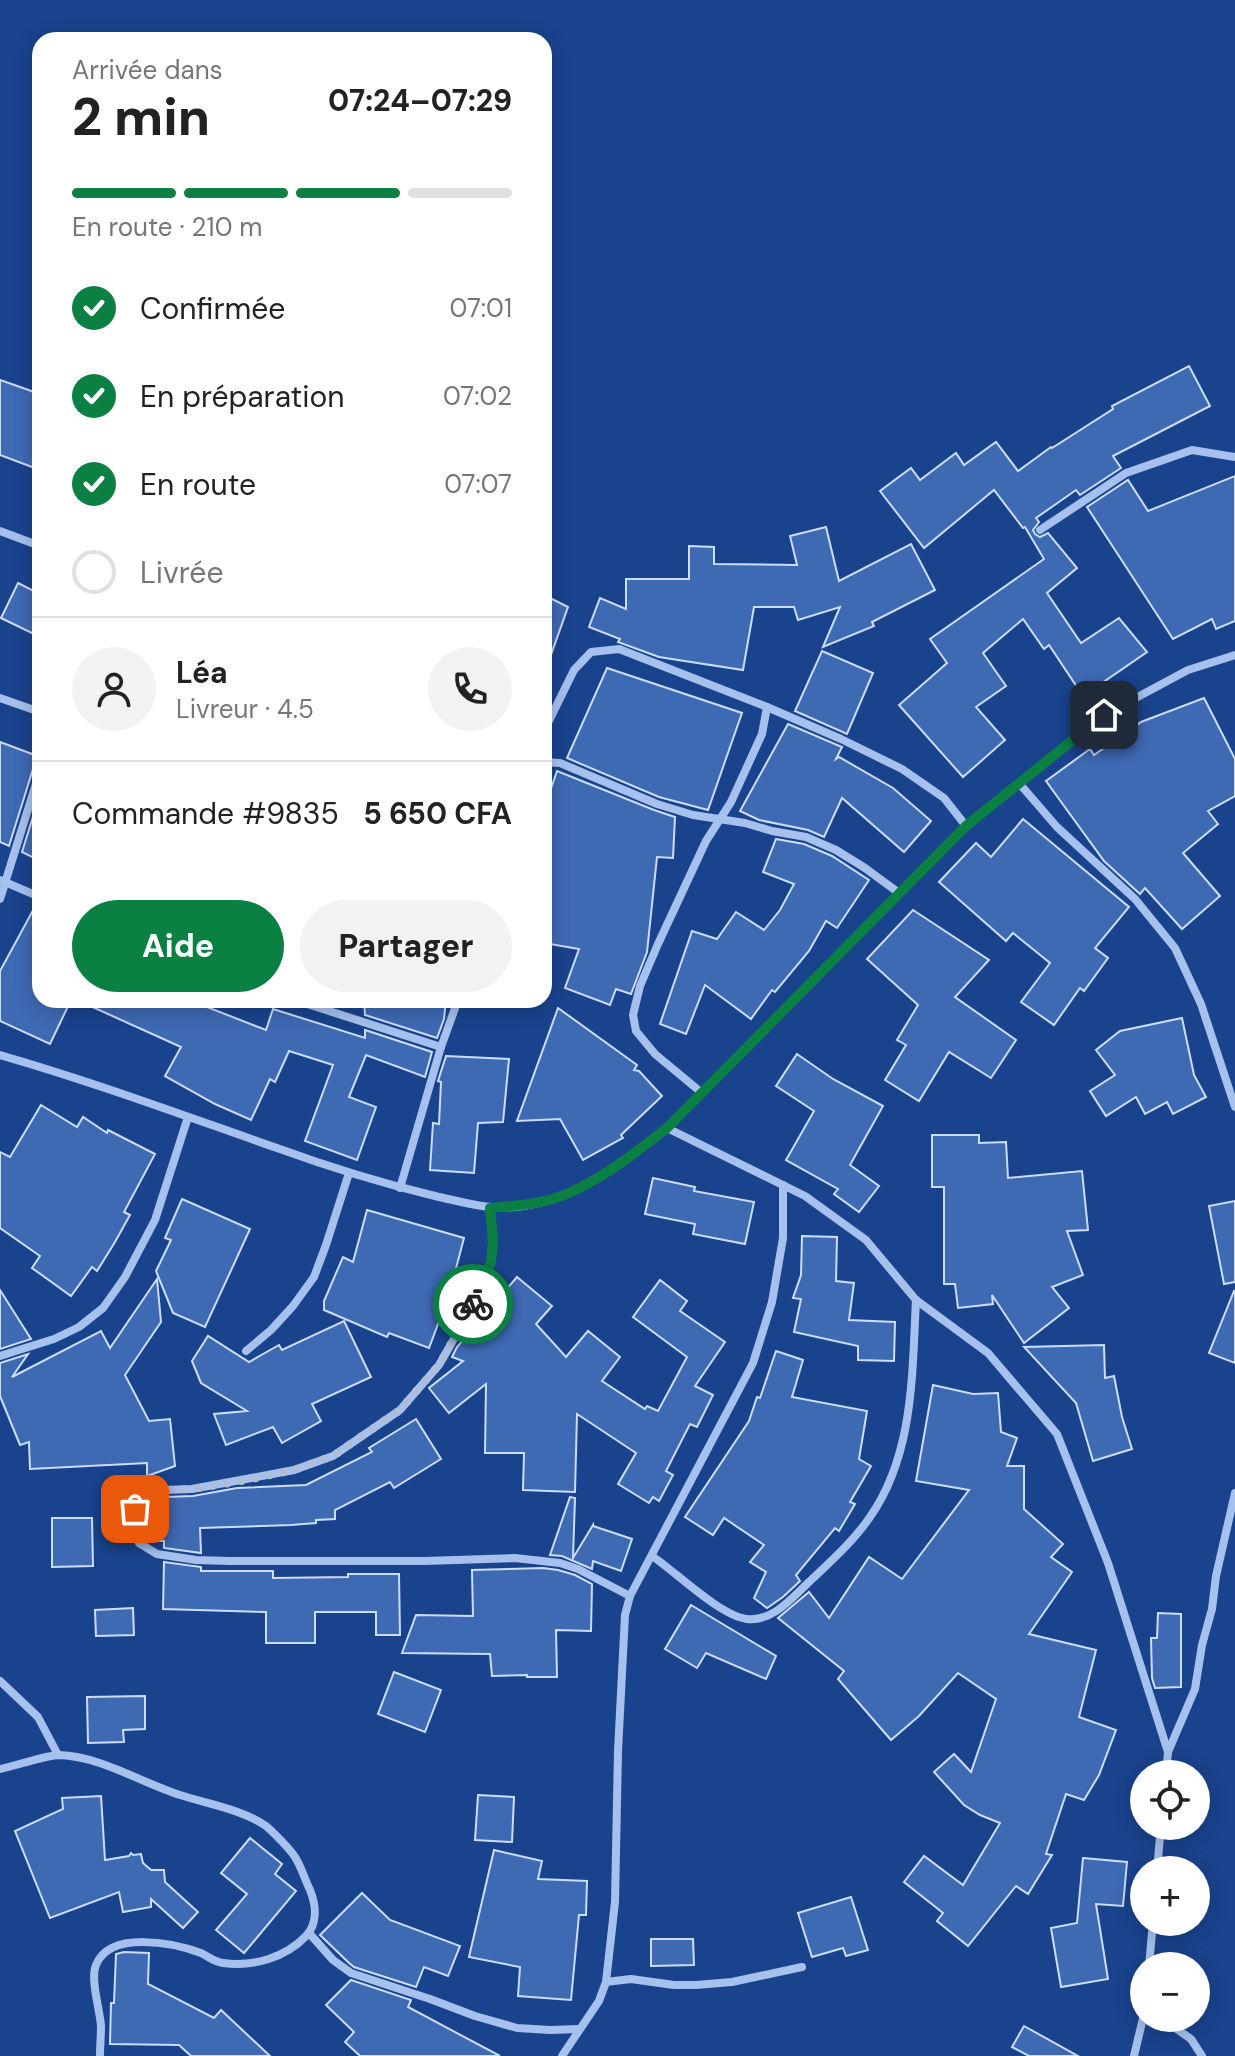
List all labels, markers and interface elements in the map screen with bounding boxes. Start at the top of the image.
text: Arrivée dans [72,53,223,87]
text: 07:24–07:29 [328,81,512,120]
text: 2 min [72,83,210,151]
text: En route · 210 m [72,210,263,244]
icon: check [72,286,116,330]
text: Confirmée [140,289,285,328]
text: 07:01 [450,291,512,325]
icon: check [72,374,116,418]
text: En préparation [140,377,345,416]
text: 07:02 [443,379,512,413]
icon: check [72,462,116,506]
text: En route [140,465,256,504]
text: 07:07 [444,467,512,501]
text: Livrée [140,553,223,592]
button: person [72,647,156,731]
button: phone [428,647,512,731]
text: Léa [176,653,228,692]
pin [1070,681,1138,749]
text: Livreur · 4.5 [176,692,314,726]
icon: home [1082,693,1126,737]
text: Commande #9835 [72,794,339,833]
text: 5 650 CFA [363,794,512,833]
button: Aide [72,900,284,992]
button: Partager [300,900,512,992]
courier [433,1264,513,1344]
icon: bike [451,1282,495,1326]
pin [101,1475,169,1543]
icon: bag [113,1487,157,1531]
map controls [1130,1760,1210,2032]
button: locate [1130,1760,1210,1840]
button: + [1130,1856,1210,1936]
button: − [1130,1952,1210,2032]

